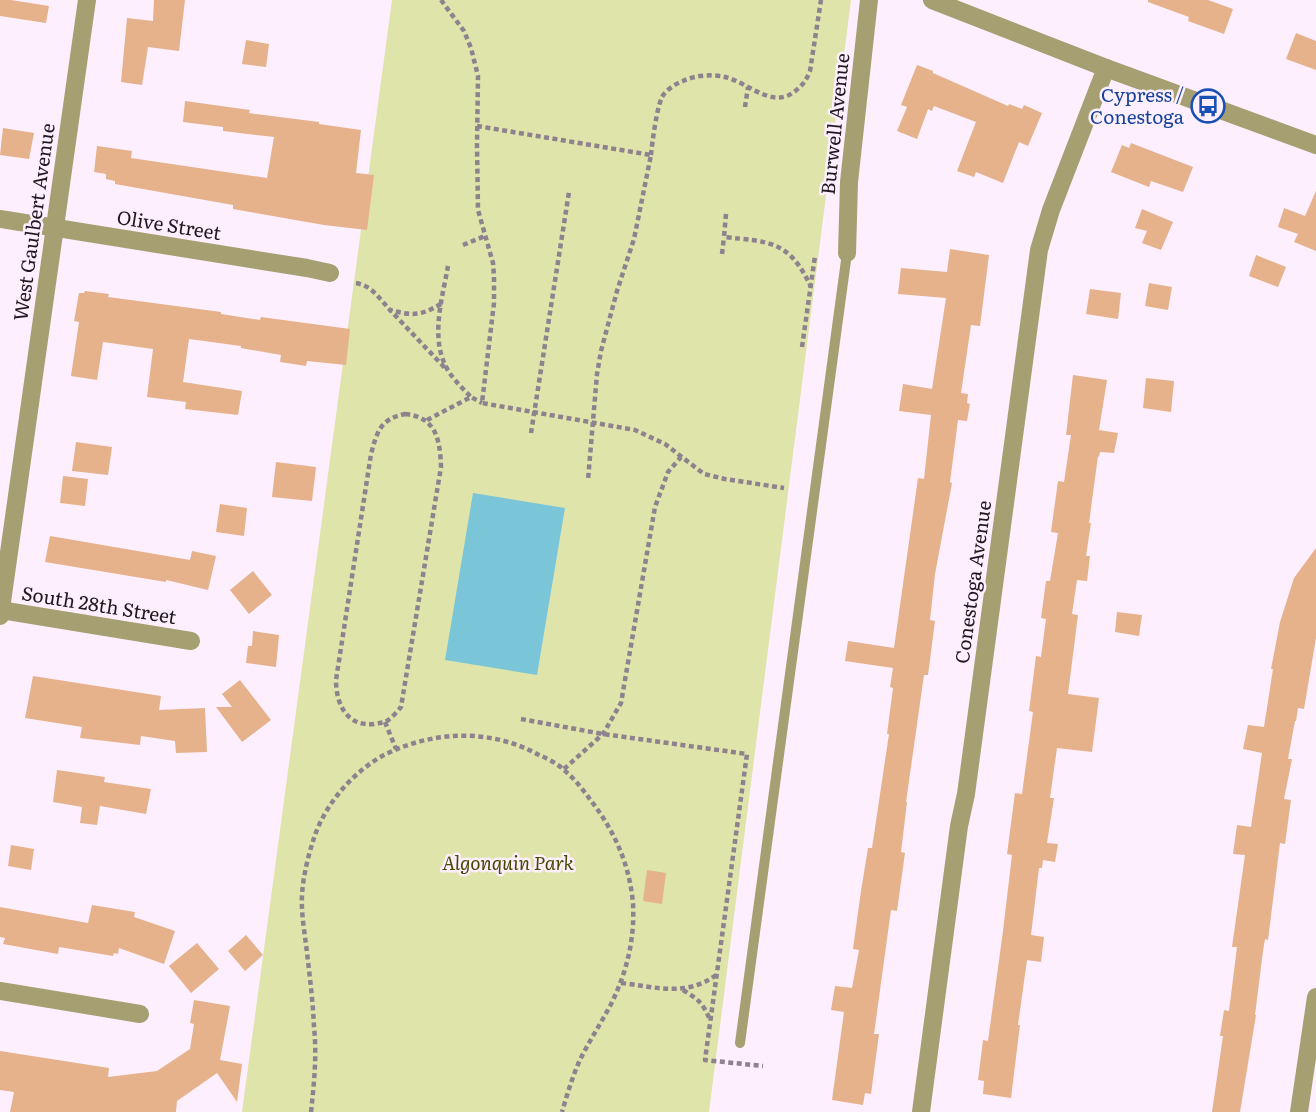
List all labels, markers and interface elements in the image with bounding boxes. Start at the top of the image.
street label: Burwell Avenue [813,51,855,196]
place label: Cypress / Conestoga [1090,80,1185,130]
bus stop icon: Cypress / Conestoga [1189,87,1227,125]
street label: West Gaulbert Avenue [5,121,61,322]
street label: Olive Street [115,202,224,246]
street label: Conestoga Avenue [947,498,997,665]
street label: South 28th Street [20,578,179,630]
park label: Algonquin Park [442,848,575,876]

